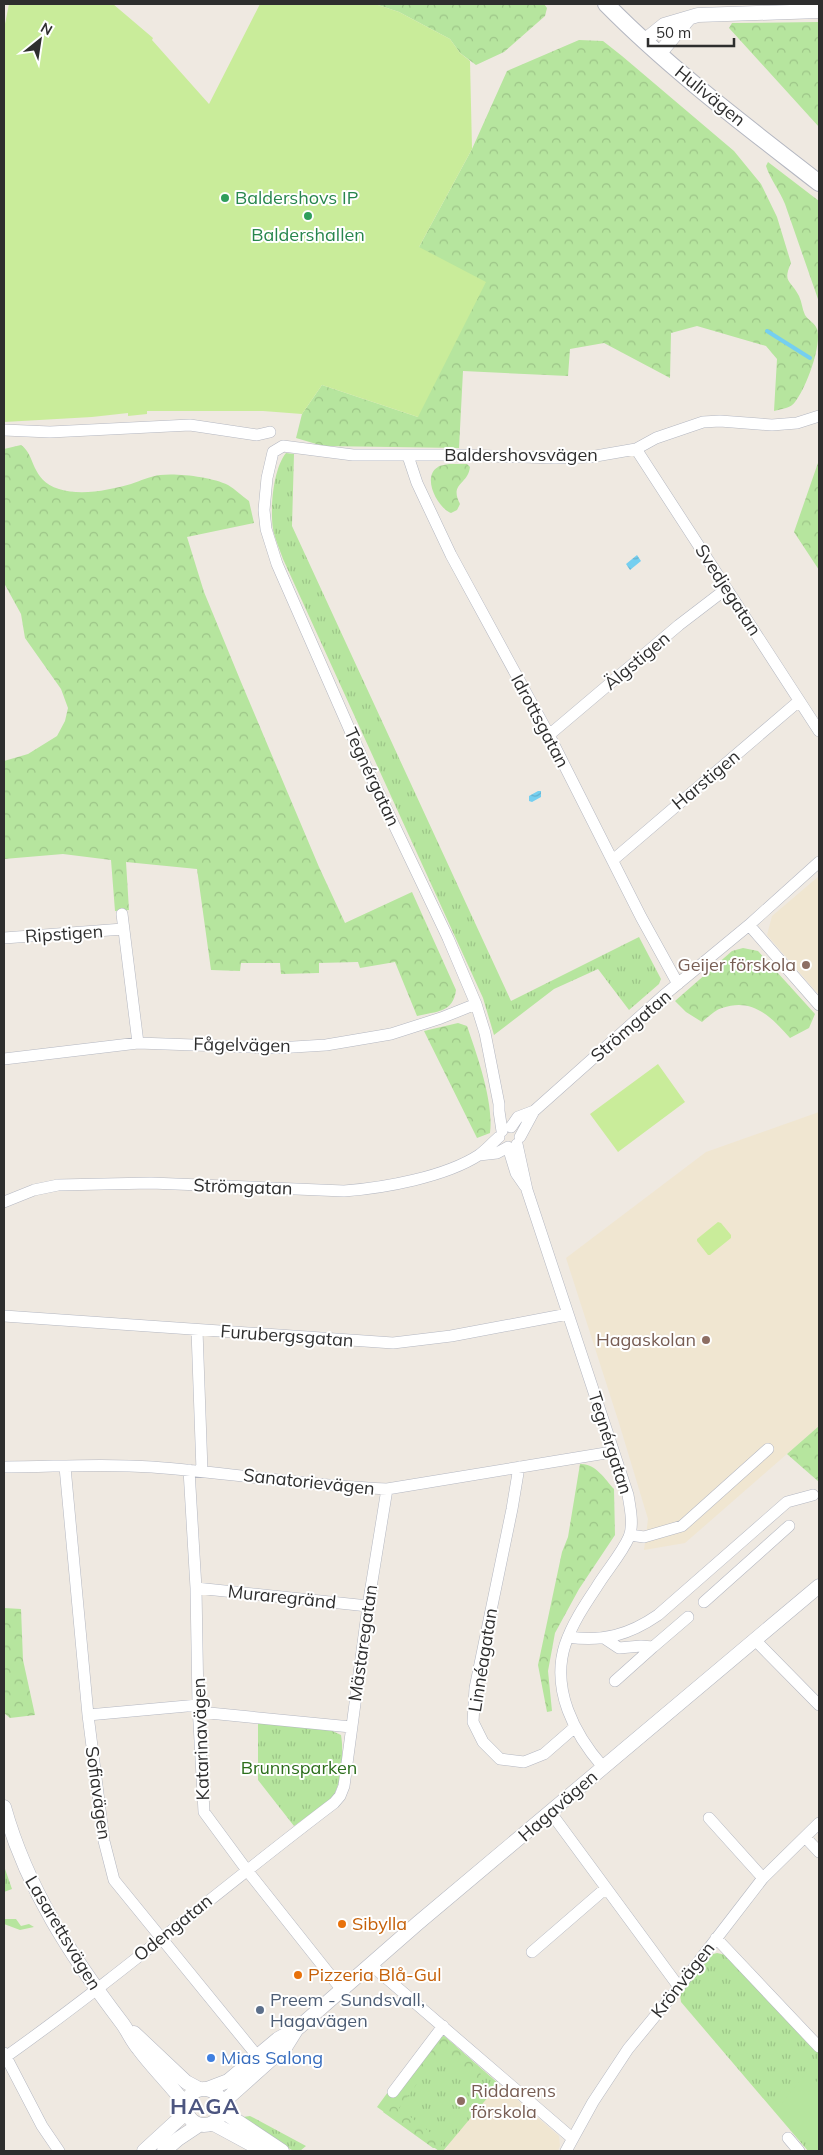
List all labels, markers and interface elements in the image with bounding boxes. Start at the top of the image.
north arrow [15,15,65,65]
scale bar [648,15,734,47]
text: N [37,18,56,39]
text: 50 m [656,23,691,42]
street label: Hulivägen [670,60,750,131]
place label: Baldershovs IP [235,186,358,209]
marker: Baldershovs IP [219,192,231,204]
marker: Baldershallen [302,210,314,222]
place label: Baldershallen [251,223,365,246]
street label: Baldershovsvägen [444,443,598,466]
street label: Svedjegatan [690,540,767,640]
street label: Älgstigen [599,626,674,695]
street label: Idrottsgatan [506,670,575,771]
street label: Tegnérgatan [340,724,405,830]
street label: Harstigen [667,745,744,815]
street label: Ripstigen [24,919,104,948]
place label: Geijer förskola [678,953,796,976]
marker: Geijer förskola [800,959,812,971]
street label: Strömgatan [586,984,676,1067]
street label: Fågelvägen [193,1032,291,1057]
street label: Strömgatan [193,1173,293,1200]
street label: Furubergsgatan [220,1319,354,1352]
place label: Hagaskolan [596,1328,696,1351]
marker: Hagaskolan [700,1334,712,1346]
street label: Tegnérgatan [583,1389,638,1497]
street label: Sanatorievägen [242,1463,376,1500]
street label: Muraregränd [227,1579,337,1614]
street label: Mästaregatan [343,1583,382,1703]
street label: Linnéagatan [463,1606,502,1714]
street label: Katarinavägen [187,1677,214,1801]
street label: Sofiavägen [81,1745,116,1841]
park label: Brunnsparken [241,1756,357,1779]
street label: Hagavägen [513,1765,602,1846]
street label: Lasarettsvägen [20,1871,107,1994]
street label: Odengatan [129,1889,217,1966]
place label: Sibylla [352,1912,407,1935]
marker: Sibylla [336,1918,348,1930]
street label: Krönvägen [646,1937,719,2022]
place label: Pizzeria Blå-Gul [308,1963,441,1986]
marker: Pizzeria Blå-Gul [292,1969,304,1981]
place label: Preem - Sundsvall, Hagavägen [270,1988,425,2032]
marker: Preem - Sundsvall, Hagavägen [254,2004,266,2016]
place label: Mias Salong [221,2046,323,2069]
marker: Mias Salong [205,2052,217,2064]
place label: Riddarens förskola [471,2079,556,2123]
district label: HAGA [170,2092,240,2120]
marker: Riddarens förskola [455,2095,467,2107]

